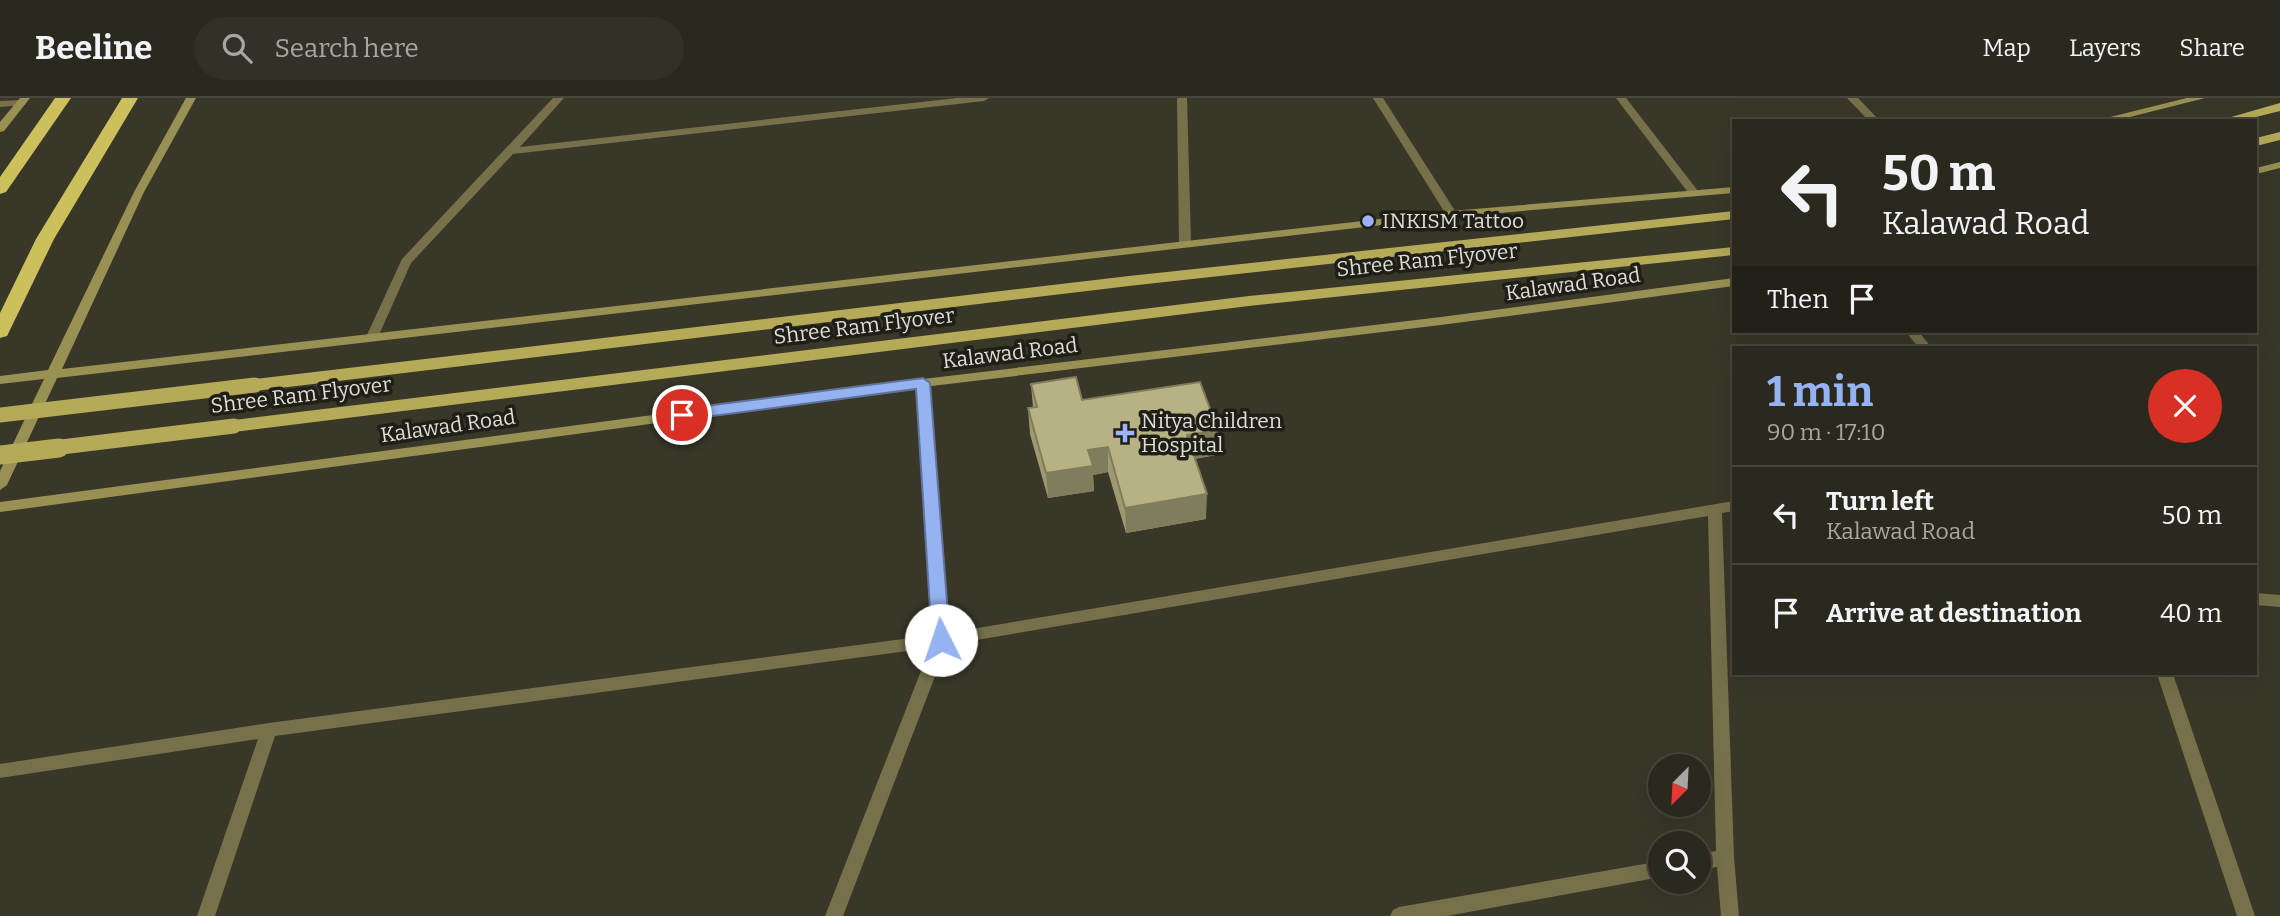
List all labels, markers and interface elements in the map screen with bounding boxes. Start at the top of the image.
search box [194,17,684,80]
text: Beeline [35,28,152,68]
icon: search [218,29,256,67]
text: Search here [274,33,419,64]
text: Map [1983,34,2031,62]
text: Layers [2069,34,2141,62]
text: Share [2179,34,2245,62]
text: 50 m [1882,144,1995,203]
icon: left [1767,147,1858,238]
text: Kalawad Road [1882,204,2089,242]
place label: INKISM Tattoo [1382,208,1524,234]
marker: INKISM Tattoo [1360,213,1376,229]
street label: Shree Ram Flyover [1335,238,1519,282]
street label: Kalawad Road [1504,262,1642,306]
icon: arrive [1843,280,1881,318]
text: Then [1767,284,1829,315]
street label: Shree Ram Flyover [772,302,956,350]
street label: Kalawad Road [941,332,1079,374]
text: 1 min [1767,367,1873,417]
button: close [2148,369,2222,443]
street label: Shree Ram Flyover [209,371,393,419]
pin [652,385,712,445]
icon: arrive [663,396,701,434]
street label: Kalawad Road [379,404,517,448]
place label: Nitya Children Hospital [1141,408,1282,458]
text: 90 m · 17:10 [1767,418,1885,446]
marker: Nitya Children Hospital [1115,423,1135,443]
text: Turn left [1826,486,1934,517]
icon: left [1767,496,1805,534]
text: 50 m [2161,500,2222,531]
text: Kalawad Road [1826,517,1975,545]
icon: arrive [1767,594,1805,632]
text: Arrive at destination [1826,598,2081,629]
text: 40 m [2160,598,2222,629]
position arrow [904,603,978,677]
north arrow [1648,754,1712,817]
map controls [1648,754,1711,894]
button: search [1648,831,1711,894]

